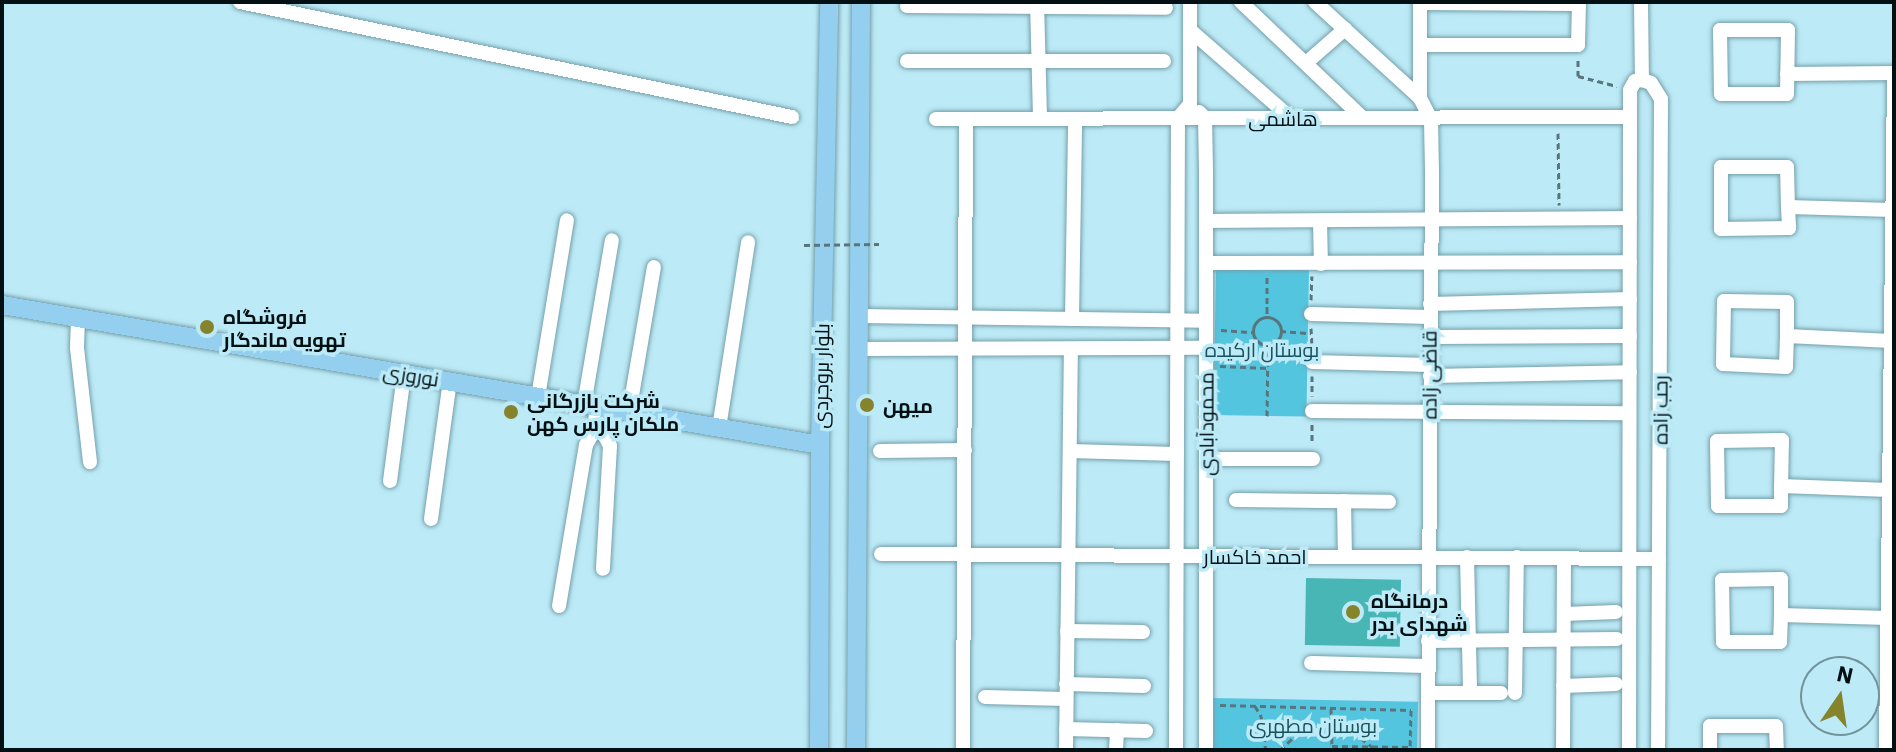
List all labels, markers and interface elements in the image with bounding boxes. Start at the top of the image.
street label: هاشمی [1248,106,1318,130]
place label: فروشگاه تهویه ماندگار [223,304,346,351]
marker: فروشگاه تهویه ماندگار [198,318,216,336]
street label: بلوار بروجردی [808,323,834,429]
street label: قاضی زاده [1417,331,1441,419]
park label: بوستان ارکیده [1205,337,1319,361]
street label: نوروزی [381,359,441,391]
street label: محمودآبادی [1194,372,1218,476]
street label: رجب زاده [1648,375,1672,445]
place label: شرکت بازرگانی ملکان پارس کهن [527,388,679,435]
place label: میهن [883,393,933,417]
marker: میهن [858,396,876,414]
marker: شرکت بازرگانی ملکان پارس کهن [502,403,520,421]
street label: احمد خاکسار [1203,544,1307,568]
place label: درمانگاه شهدای بدر [1371,588,1468,635]
marker: درمانگاه شهدای بدر [1342,601,1364,623]
north arrow [1800,656,1880,736]
text: N [1834,658,1856,690]
park label: بوستان مطهری [1249,713,1377,737]

